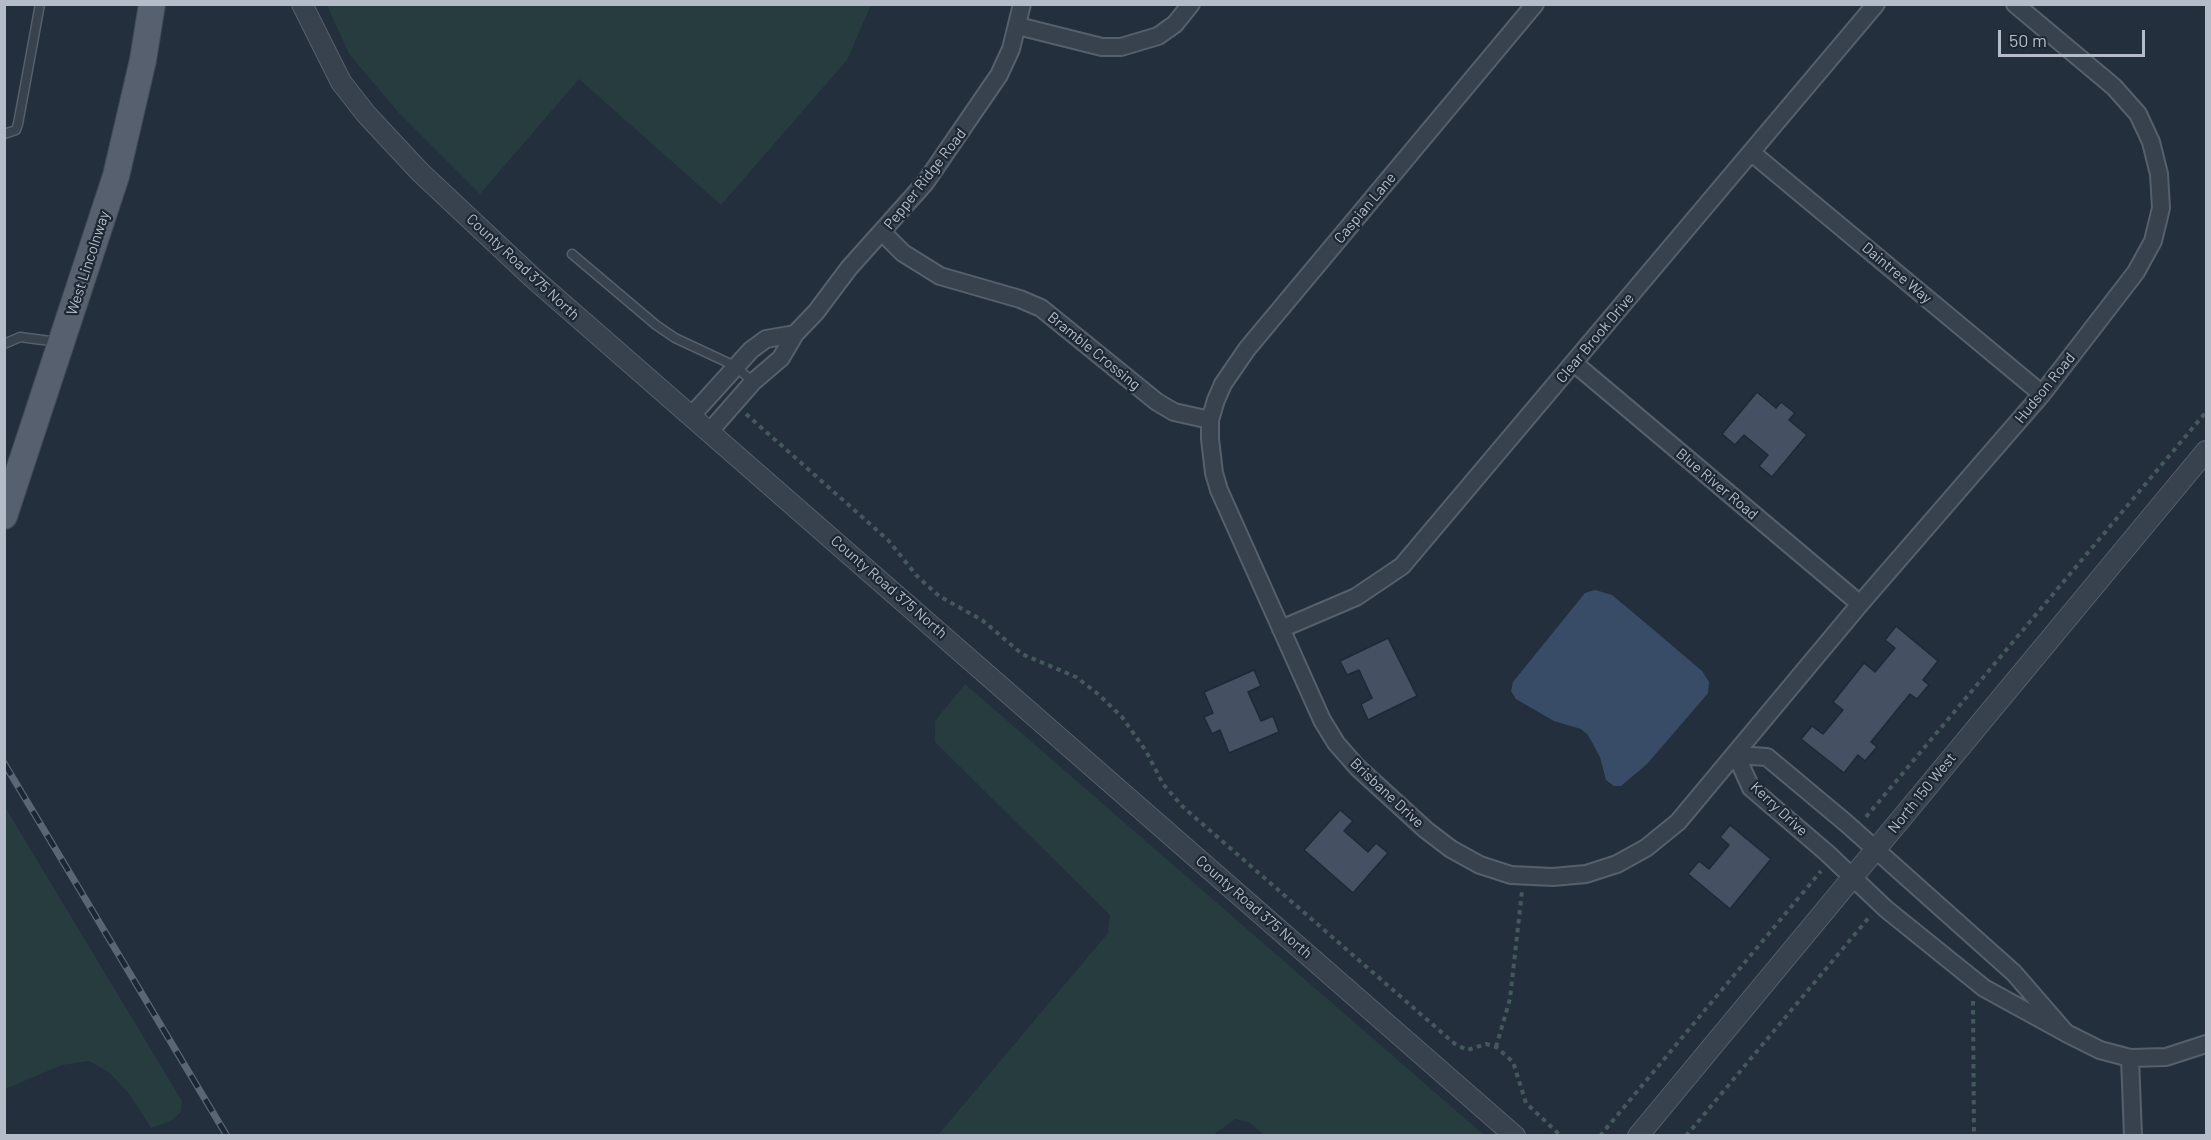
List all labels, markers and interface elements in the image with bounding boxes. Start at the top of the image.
scale bar [2001,18,2148,56]
text: 50 m [2009,29,2047,51]
street label: Pepper Ridge Road [880,125,970,233]
street label: Caspian Lane [1330,169,1400,247]
street label: West Lincolnway [63,209,113,317]
street label: County Road 375 North [463,210,583,324]
street label: Daintree Way [1858,239,1936,307]
street label: Clear Brook Drive [1552,289,1638,387]
street label: Bramble Crossing [1044,308,1144,394]
street label: Hudson Road [2011,349,2079,427]
street label: Blue River Road [1672,445,1762,523]
street label: County Road 375 North [827,532,951,642]
street label: North 150 West [1884,749,1960,837]
street label: Brisbane Drive [1346,754,1428,832]
street label: Kerry Drive [1747,778,1811,840]
street label: County Road 375 North [1192,852,1316,962]

